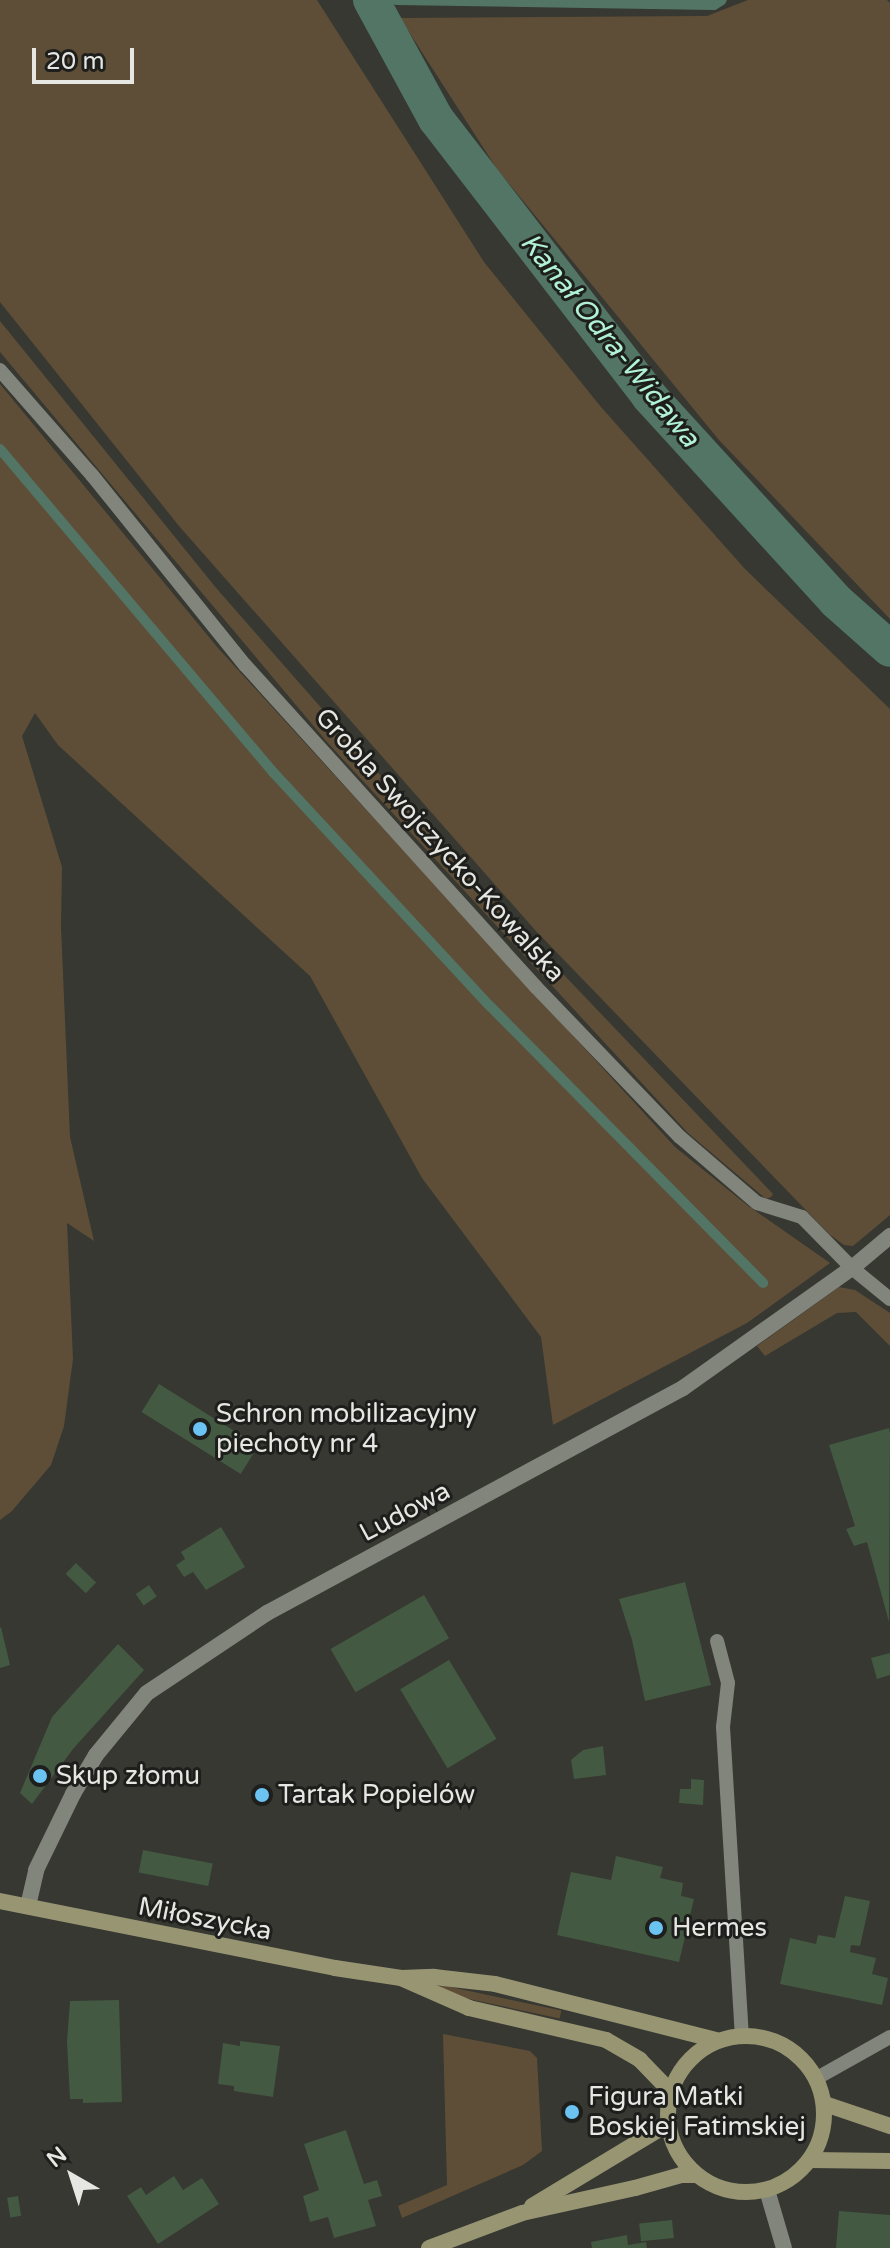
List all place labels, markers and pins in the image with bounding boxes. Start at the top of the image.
place label: Schron mobilizacyjny piechoty nr 4 [216,1398,477,1460]
marker: Schron mobilizacyjny piechoty nr 4 [191,1420,209,1438]
place label: Skup złomu [56,1760,200,1792]
marker: Skup złomu [31,1767,49,1785]
place label: Tartak Popielów [278,1779,475,1811]
marker: Tartak Popielów [253,1786,271,1804]
place label: Hermes [672,1912,767,1944]
marker: Hermes [647,1919,665,1937]
place label: Figura Matki Boskiej Fatimskiej [588,2081,806,2142]
marker: Figura Matki Boskiej Fatimskiej [563,2103,581,2121]

